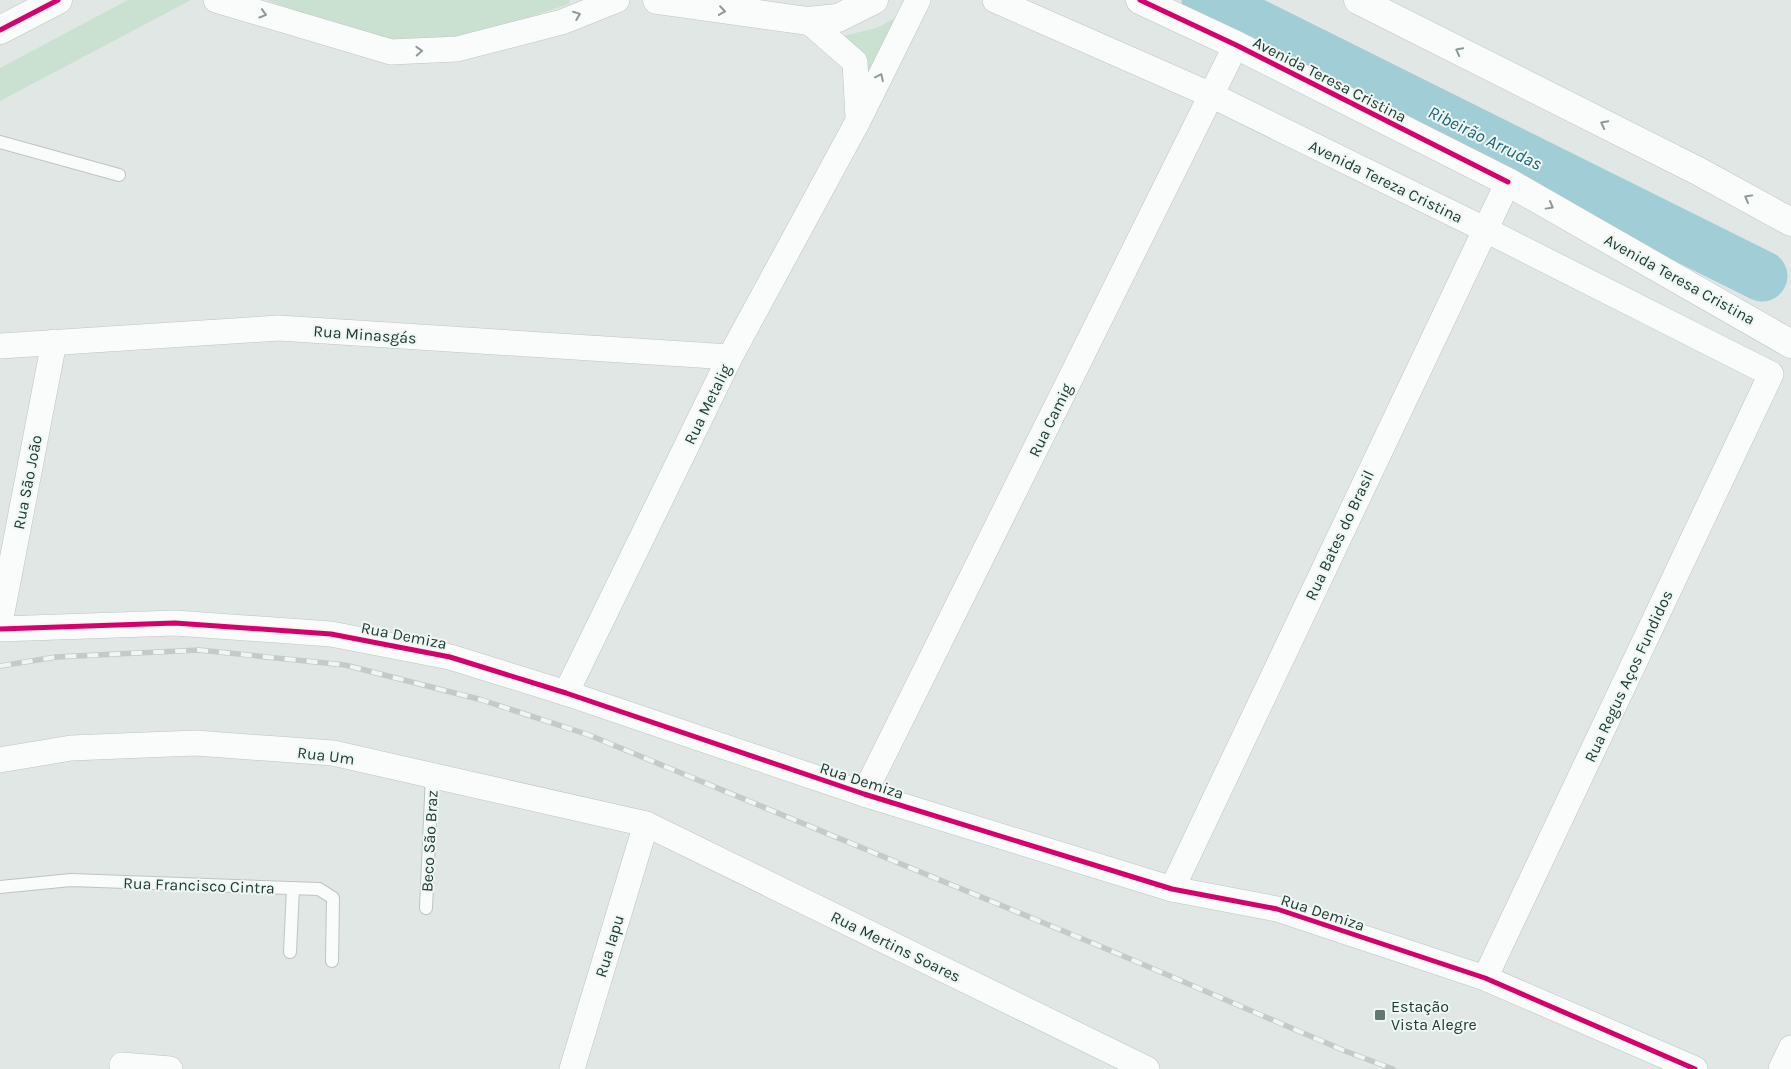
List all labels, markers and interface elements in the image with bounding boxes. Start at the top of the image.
one-way arrow [718,5,727,15]
one-way arrow [258,8,266,18]
one-way arrow [572,11,581,22]
street label: Avenida Teresa Cristina [1250,32,1410,126]
one-way arrow [416,45,424,56]
one-way arrow [1455,47,1464,57]
one-way arrow [873,73,884,82]
water label: Ribeirão Arrudas [1424,101,1546,175]
one-way arrow [1600,120,1609,130]
street label: Avenida Tereza Cristina [1306,136,1466,227]
one-way arrow [1745,195,1754,205]
one-way arrow [1545,200,1554,210]
street label: Avenida Teresa Cristina [1601,230,1759,329]
street label: Rua Minasgás [313,321,417,348]
street label: Rua Metalig [680,361,735,447]
street label: Rua Camig [1024,380,1076,460]
street label: Rua São João [9,433,46,531]
street label: Rua Bates do Brasil [1301,467,1378,603]
street label: Rua Regus Aços Fundidos [1580,587,1677,765]
street label: Rua Demiza [359,618,448,653]
street label: Rua Um [296,743,356,768]
street label: Rua Demiza [818,758,906,803]
street label: Beco São Braz [417,790,442,893]
street label: Rua Francisco Cintra [123,873,275,898]
street label: Rua Demiza [1279,890,1367,935]
street label: Rua Mertins Soares [828,907,964,986]
street label: Rua Iapu [591,913,628,980]
place label: Estação Vista Alegre [1391,997,1477,1034]
marker: Estação Vista Alegre [1373,1008,1387,1022]

